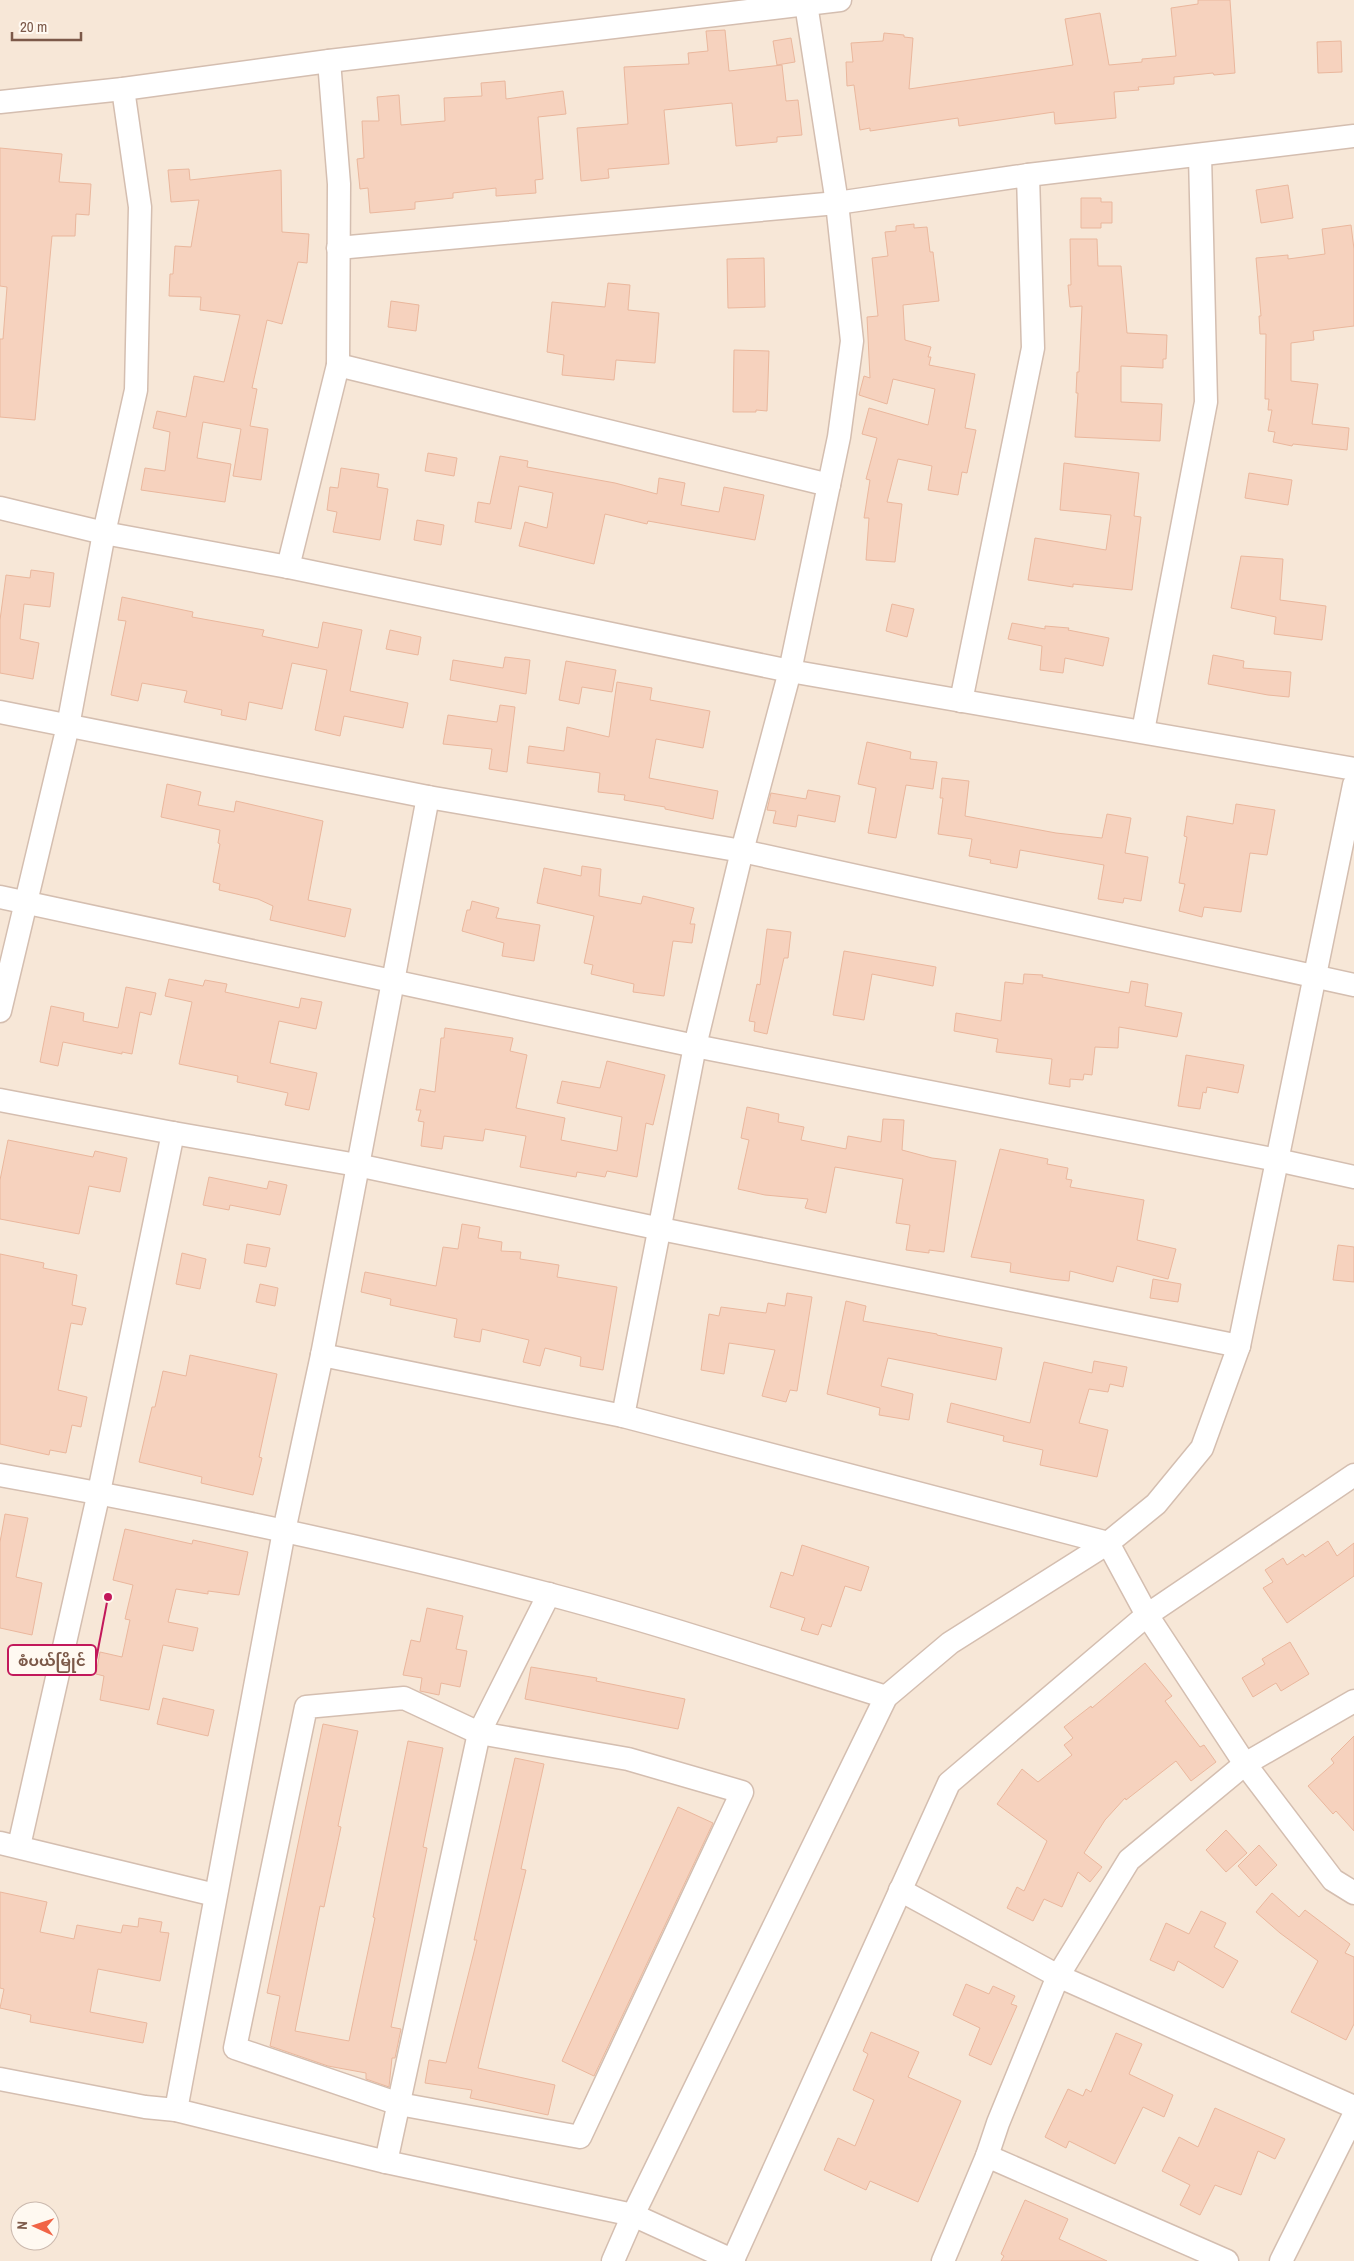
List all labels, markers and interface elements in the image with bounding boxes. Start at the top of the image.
scale bar [12,10,81,42]
text: 20 m [20,16,47,37]
callout: စံပယ်မြိုင် [8,1645,96,1675]
text: စံပယ်မြိုင် [18,1650,86,1673]
north arrow [10,2201,60,2251]
text: N [13,2221,31,2230]

